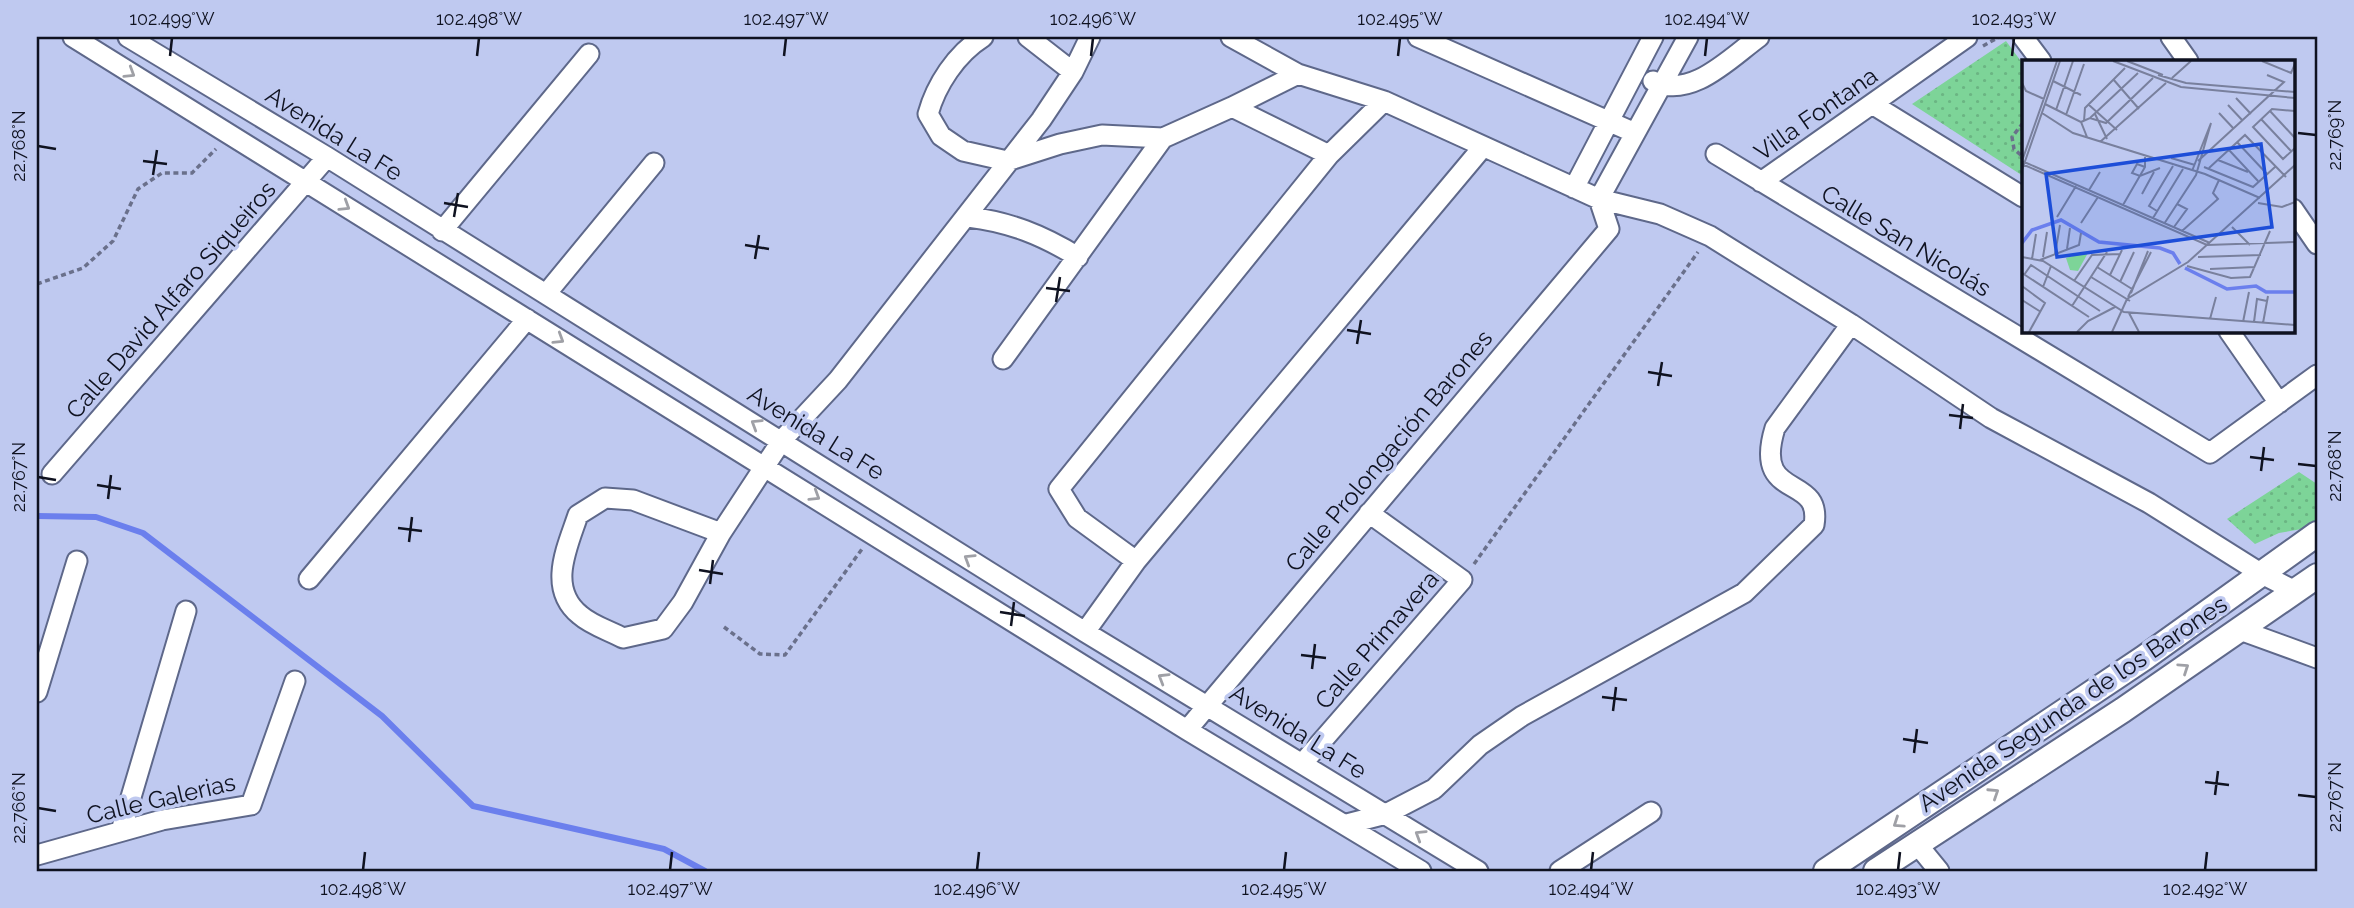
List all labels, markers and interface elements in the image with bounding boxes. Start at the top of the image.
text: 102.499°W [129,8,215,29]
text: 102.498°W [436,8,522,29]
text: 102.497°W [744,8,829,29]
text: 102.496°W [1050,8,1136,29]
text: 102.495°W [1357,8,1443,29]
text: 102.494°W [1664,8,1750,29]
text: 102.493°W [1972,8,2057,29]
inset map [2022,60,2294,332]
street label: Villa Fontana [1749,61,1883,167]
one-way arrow [123,64,136,77]
street label: Avenida La Fe [260,80,408,187]
text: 22.769°N [2324,100,2345,170]
text: 22.768°N [8,110,29,182]
street label: Calle David Alfaro Siqueiros [60,175,282,424]
street label: Calle San Nicolás [1816,178,1996,303]
one-way arrow [337,197,350,210]
street label: Calle Prolongación Barones [1279,324,1498,577]
one-way arrow [551,330,564,343]
street label: Avenida La Fe [742,379,890,486]
one-way arrow [751,420,764,433]
text: 22.768°N [2324,430,2345,502]
text: 22.767°N [8,442,29,512]
one-way arrow [807,488,820,501]
one-way arrow [964,554,977,567]
street label: Calle Primavera [1309,564,1445,715]
street label: Avenida Segunda de los Barones [1913,589,2232,818]
one-way arrow [2176,664,2189,676]
one-way arrow [1157,674,1170,687]
street label: Avenida La Fe [1224,678,1372,785]
text: 22.767°N [2324,762,2345,832]
street label: Calle Galerias [84,767,238,830]
text: 22.766°N [8,772,29,844]
one-way arrow [1986,789,1999,802]
one-way arrow [1893,815,1906,827]
one-way arrow [1414,831,1427,844]
text: 102.498°W [320,878,406,899]
text: 102.497°W [628,878,713,899]
text: 102.496°W [934,878,1020,899]
text: 102.495°W [1241,878,1327,899]
text: 102.494°W [1548,878,1634,899]
text: 102.493°W [1856,878,1941,899]
text: 102.492°W [2163,878,2247,899]

